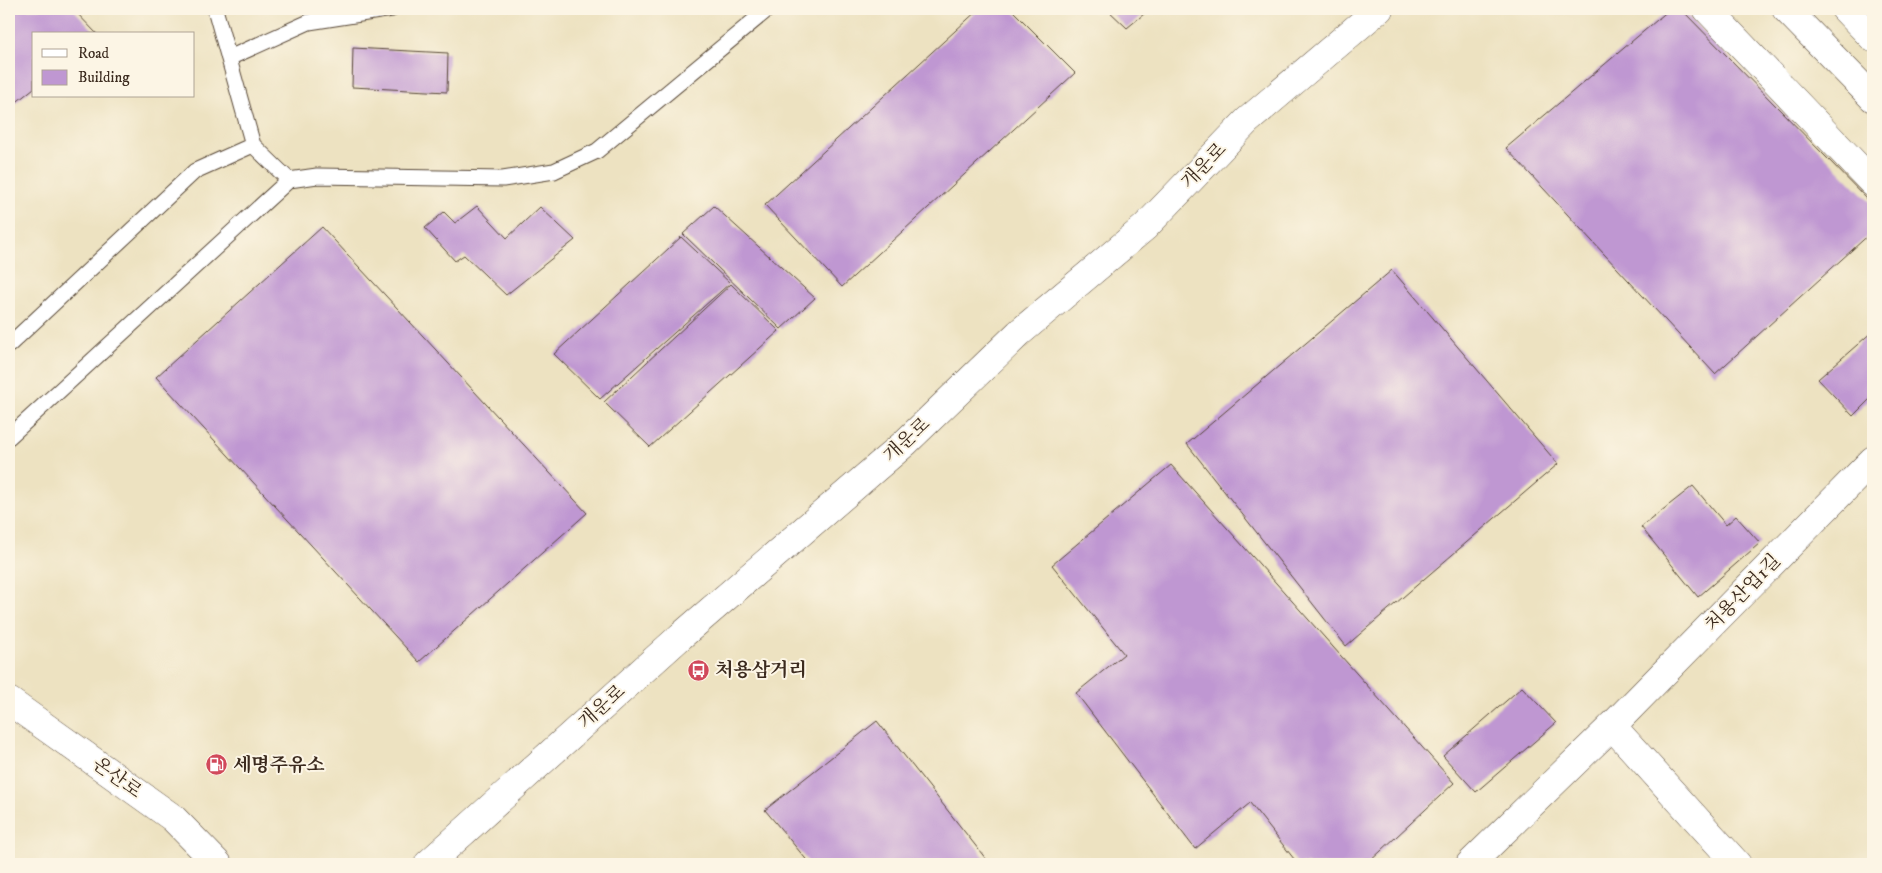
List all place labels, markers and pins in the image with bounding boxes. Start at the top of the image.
bus stop icon: 처용삼거리 [687,658,711,682]
place label: 처용삼거리 [715,659,807,682]
fuel station icon: 세명주유소 [205,753,229,777]
place label: 세명주유소 [233,754,325,777]

